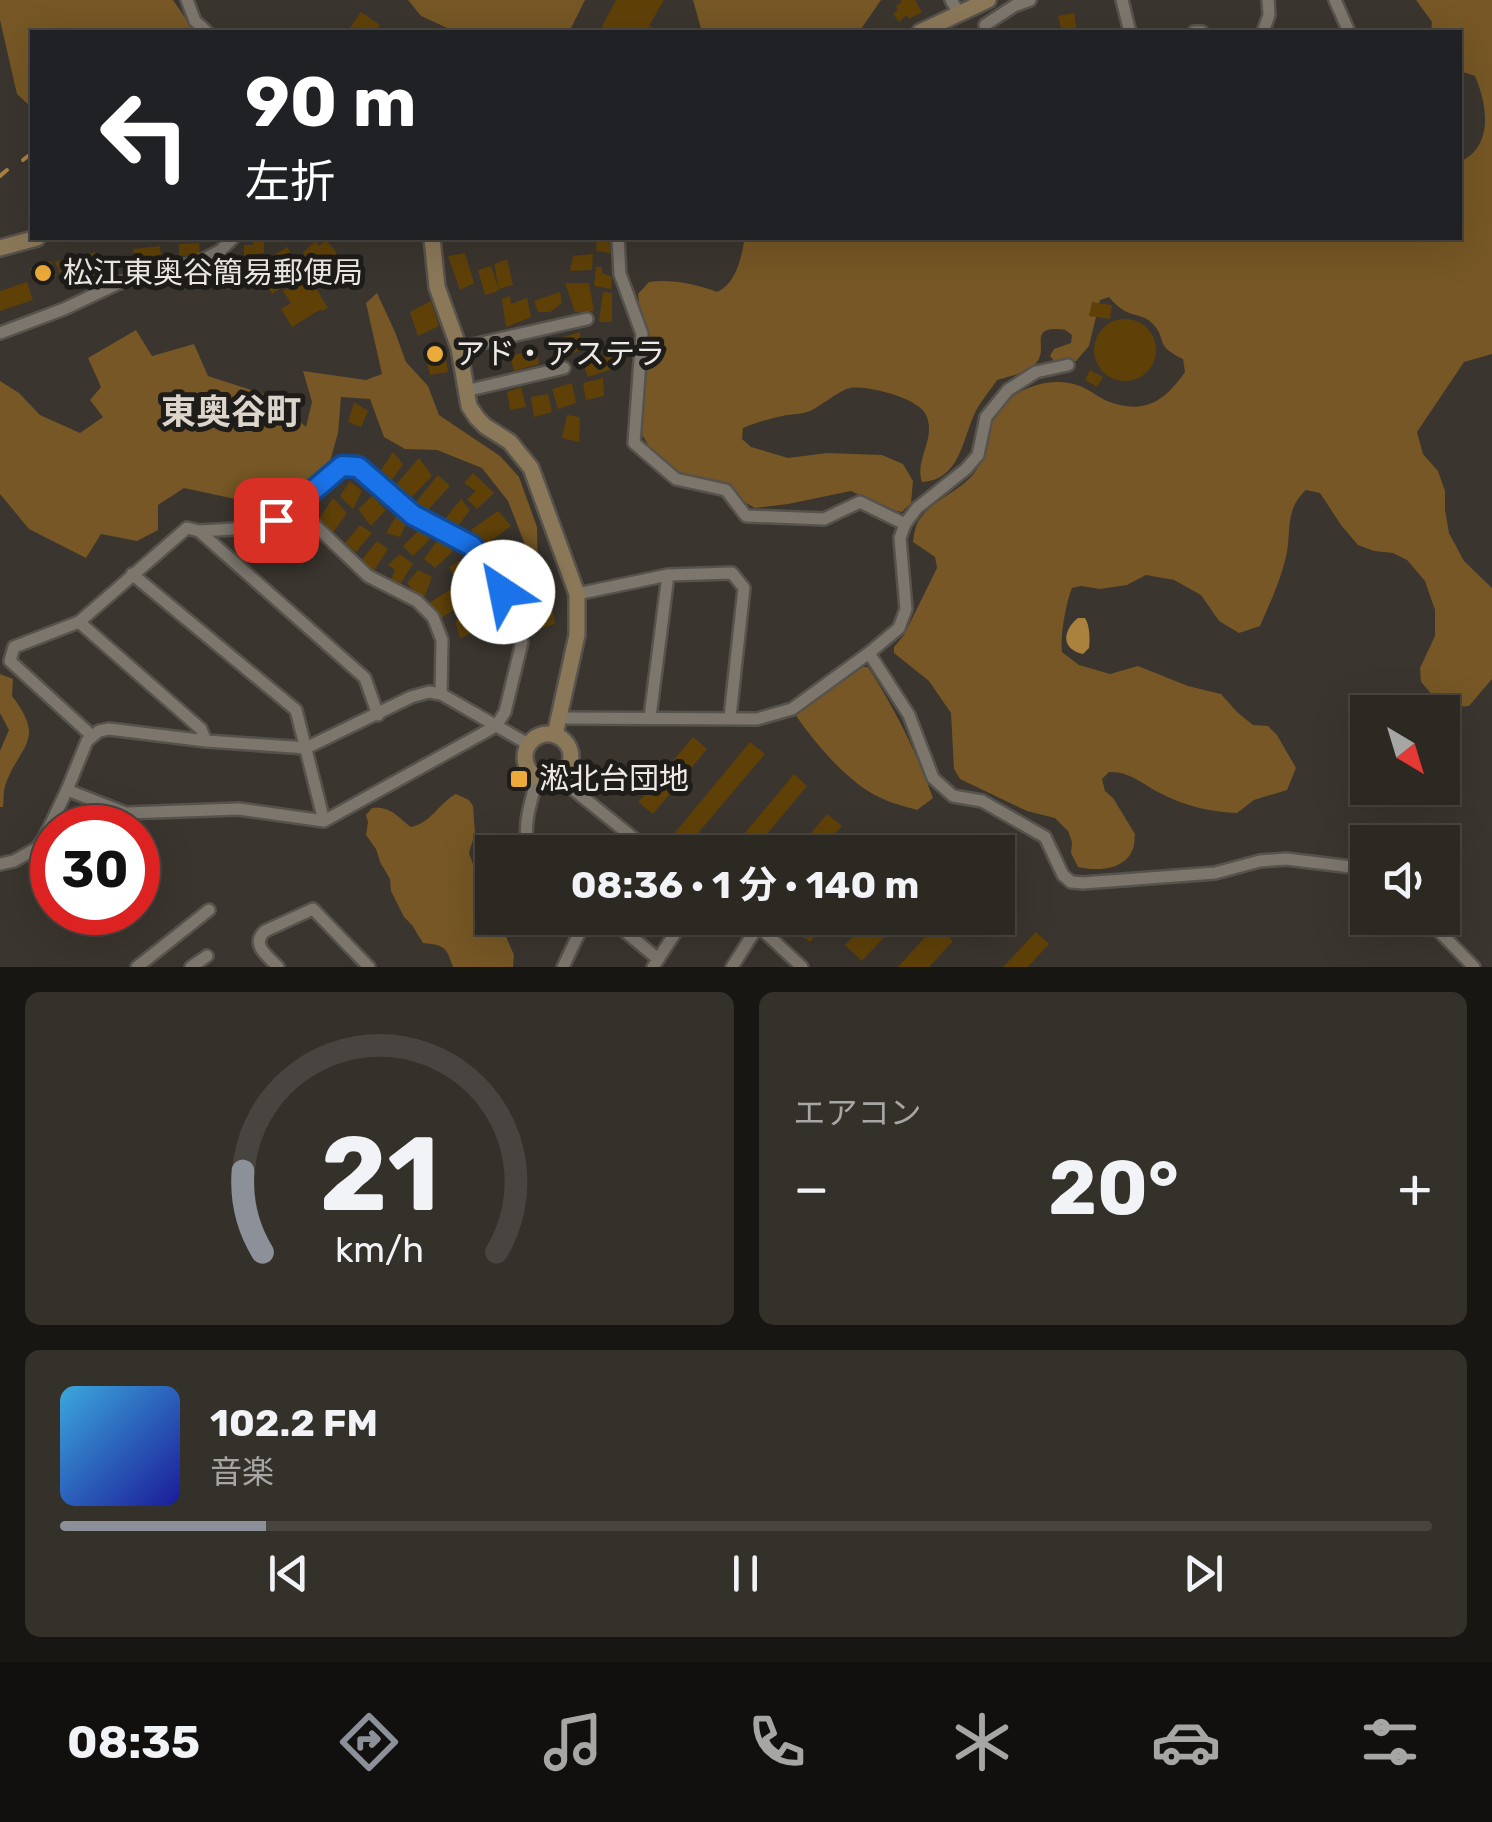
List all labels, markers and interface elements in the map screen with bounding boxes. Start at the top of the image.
text: 90 m [245,61,417,144]
icon: left [80,70,210,200]
text: 左折 [245,155,335,208]
place label: 松江東奥谷簡易郵便局 [63,255,363,291]
marker: 松江東奥谷簡易郵便局 [32,262,54,284]
place label: アド・アステラ [455,336,665,372]
marker: アド・アステラ [424,343,446,365]
district label: 東奥谷町 [161,391,301,433]
pin [234,478,319,563]
icon: arrive [249,493,304,548]
position arrow [451,540,555,644]
north arrow [1350,695,1460,805]
map controls [1350,695,1460,935]
place label: 淞北台団地 [539,761,689,797]
marker: 淞北台団地 [508,768,530,790]
speed limit sign: 30 [30,805,160,935]
button: sound [1350,825,1460,935]
text: 08:36 · 1 分 · 140 m [571,862,919,908]
text: エアコン [794,1094,922,1132]
text: 21 [320,1113,439,1236]
text: 20° [1048,1144,1179,1233]
text: − [794,1156,829,1221]
text: + [1398,1156,1432,1221]
text: km/h [335,1229,424,1271]
text: 102.2 FM [210,1400,378,1446]
text: 音楽 [210,1453,274,1491]
icon: previous [261,1546,316,1601]
icon: pause [718,1546,773,1601]
icon: next [1176,1546,1231,1601]
icon: directions [334,1707,404,1777]
icon: music [538,1707,608,1777]
icon: phone [742,1707,812,1777]
icon: climate [947,1707,1017,1777]
icon: car [1151,1707,1221,1777]
icon: filters [1355,1707,1425,1777]
text: 08:35 [67,1716,200,1769]

